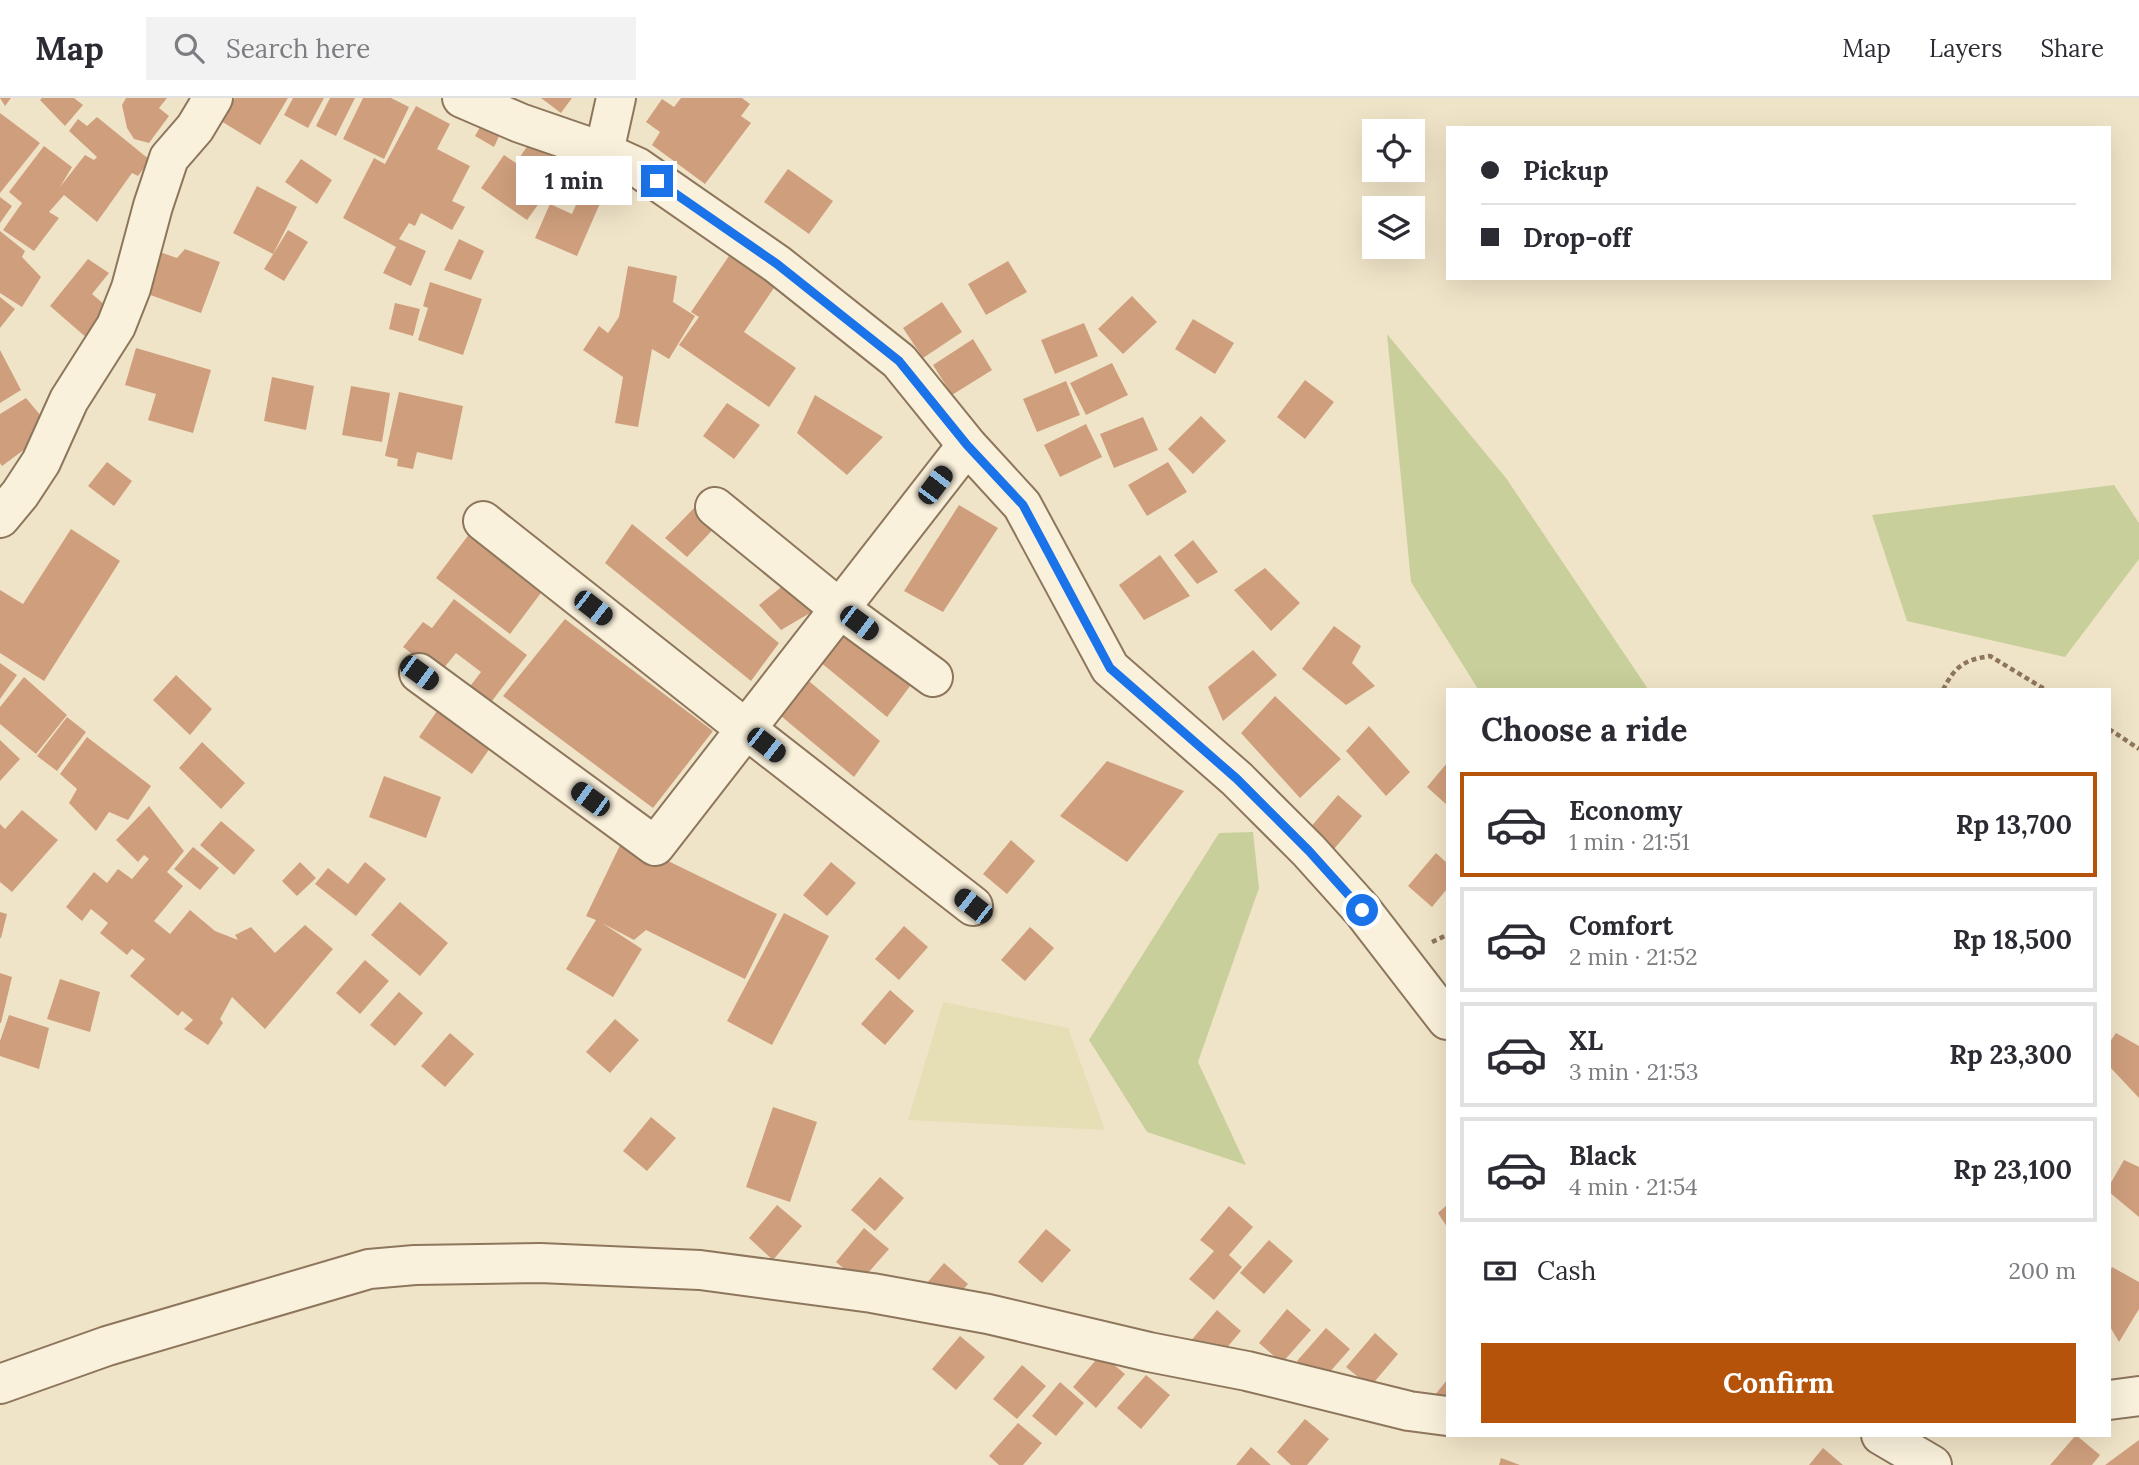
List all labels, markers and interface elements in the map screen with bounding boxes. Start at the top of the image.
search box [146,17,636,80]
text: Map [35,27,104,69]
icon: search [170,29,208,67]
text: Search here [226,32,370,65]
text: Map [1842,33,1891,64]
text: Layers [1929,33,2002,64]
text: Share [2040,33,2104,64]
map controls [1362,119,1425,259]
button: locate [1362,119,1425,182]
text: Pickup [1523,154,1609,187]
callout: 1 min [517,156,632,206]
route end [641,165,673,197]
text: 1 min [545,166,603,195]
button: layers [1362,196,1425,259]
text: Drop-off [1523,221,1631,254]
car [914,462,957,508]
car [570,587,617,629]
car [836,602,883,644]
car [396,652,443,694]
text: Choose a ride [1481,709,1688,750]
car [743,724,790,766]
car [567,778,614,820]
icon: car [1485,793,1548,856]
text: Economy [1569,794,1682,827]
text: Rp 13,700 [1956,808,2072,841]
text: 1 min · 21:51 [1569,827,1690,856]
car [950,885,997,927]
route start [1346,894,1378,926]
icon: car [1485,908,1548,971]
text: Comfort [1569,909,1673,942]
text: Rp 18,500 [1953,923,2072,956]
text: 2 min · 21:52 [1569,942,1698,971]
icon: car [1485,1023,1548,1086]
text: XL [1569,1024,1603,1057]
text: Rp 23,300 [1949,1038,2072,1071]
text: 3 min · 21:53 [1569,1057,1699,1086]
icon: car [1485,1138,1548,1201]
text: Black [1569,1139,1637,1172]
text: Rp 23,100 [1953,1153,2072,1186]
text: 4 min · 21:54 [1569,1172,1698,1201]
icon: cash [1481,1252,1519,1290]
text: Cash [1537,1254,1596,1287]
text: 200 m [2008,1256,2076,1285]
button: Confirm [1481,1343,2076,1423]

